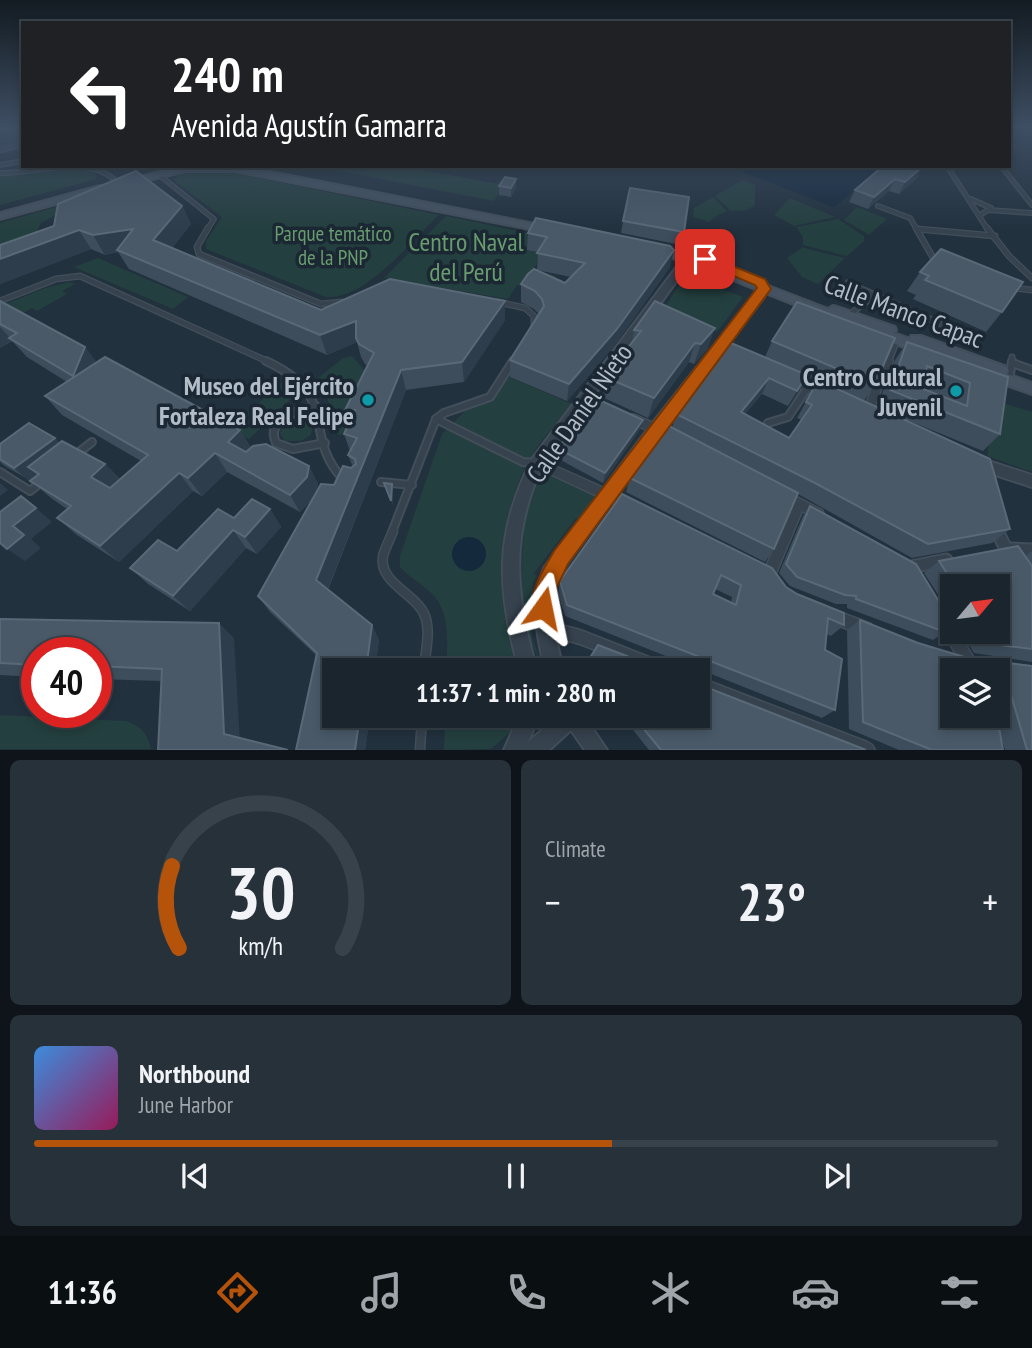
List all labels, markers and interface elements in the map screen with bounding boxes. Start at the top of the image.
text: 240 m [171,42,284,106]
icon: left [56,49,147,140]
text: Avenida Agustín Gamarra [171,104,447,146]
park label: Parque temático de la PNP [274,220,392,271]
park label: Centro Naval del Perú [408,225,524,288]
pin [675,229,735,289]
icon: arrive [686,240,724,278]
street label: Calle Manco Capac [820,267,988,355]
street label: Calle Daniel Nieto [519,337,639,489]
place label: Centro Cultural Juvenil [803,360,943,423]
place label: Museo del Ejército Fortaleza Real Felipe [159,369,354,432]
marker: Centro Cultural Juvenil [948,383,964,399]
marker: Museo del Ejército Fortaleza Real Felipe [360,392,376,408]
position arrow [506,571,580,645]
north arrow [940,574,1010,644]
map controls [940,574,1010,728]
speed limit sign: 40 [21,637,112,728]
button: layers [940,658,1010,728]
text: 11:37 · 1 min · 280 m [416,676,616,709]
text: Climate [545,834,606,863]
text: 30 [226,845,295,939]
text: 23° [737,868,806,935]
text: − [545,877,561,926]
text: + [982,877,998,926]
text: km/h [238,930,283,962]
text: Northbound [139,1057,250,1090]
text: June Harbor [139,1090,233,1119]
icon: previous [176,1157,214,1195]
icon: pause [497,1157,535,1195]
icon: next [818,1157,856,1195]
icon: directions [213,1268,262,1317]
icon: music [357,1268,406,1317]
icon: phone [502,1268,551,1317]
icon: climate [646,1268,695,1317]
icon: car [791,1268,840,1317]
icon: filters [935,1268,984,1317]
text: 11:36 [48,1271,117,1313]

